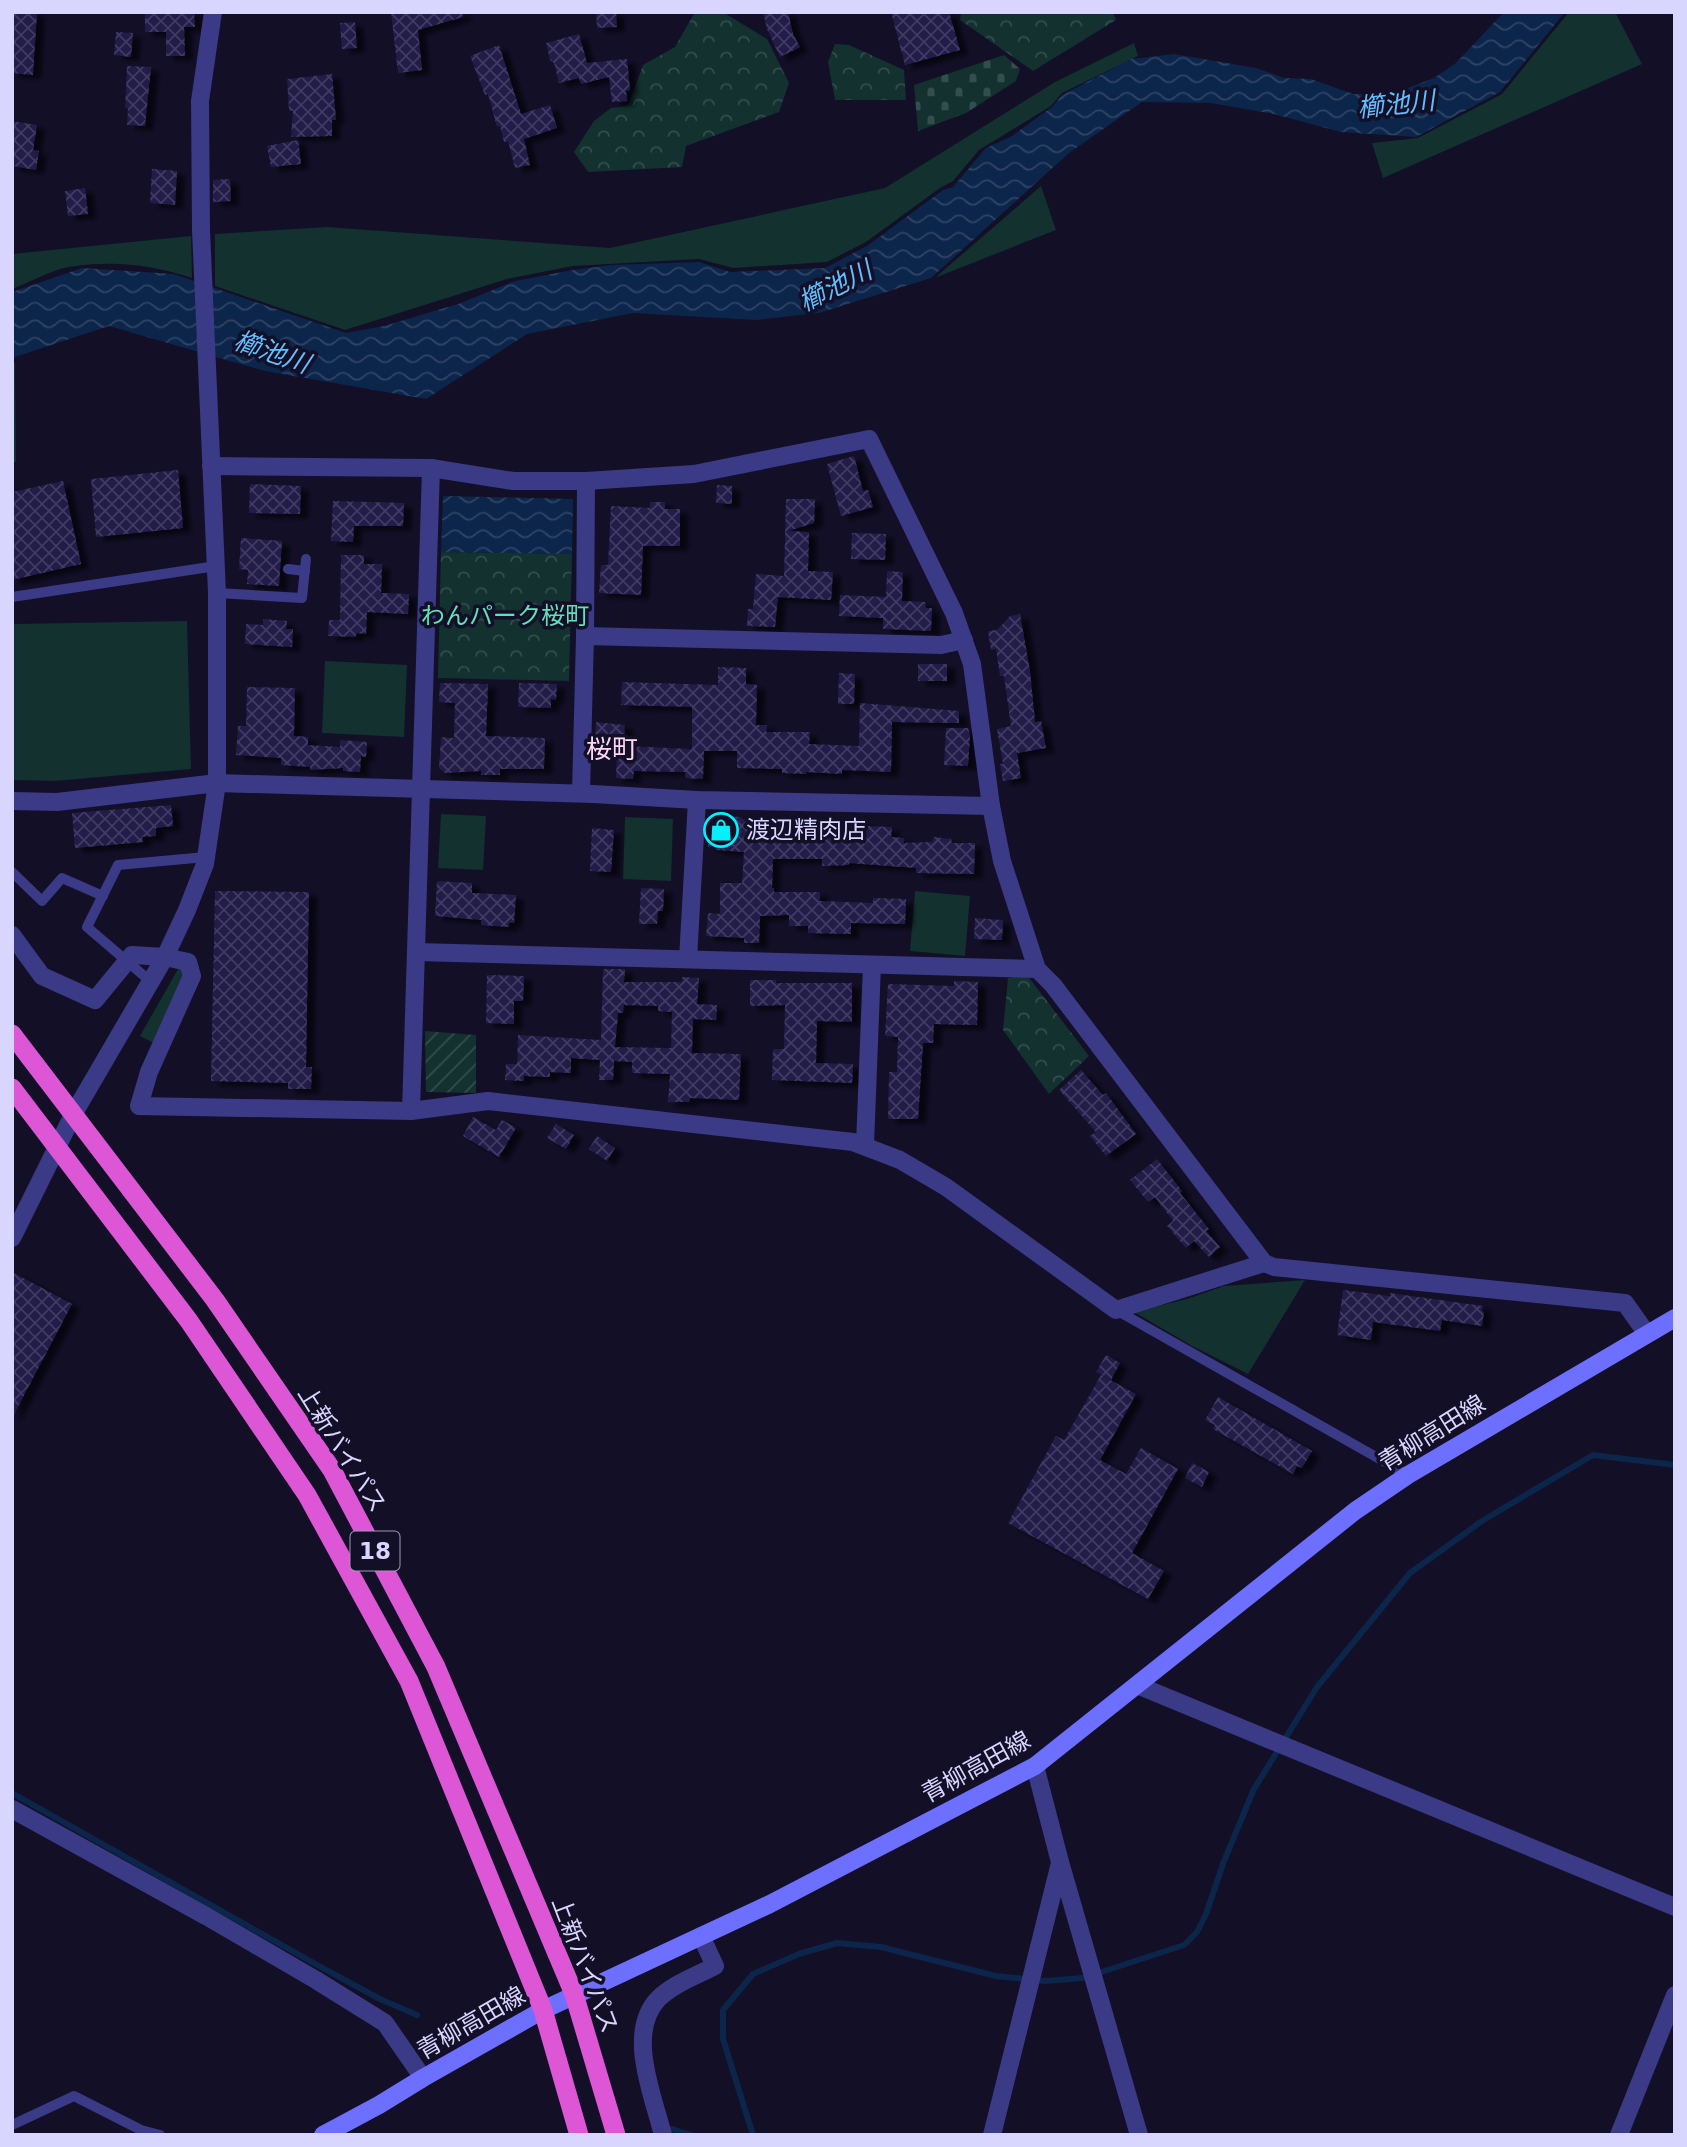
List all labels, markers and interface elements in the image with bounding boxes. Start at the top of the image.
water label: 櫛池川 [1356,85,1439,123]
water label: 櫛池川 [793,254,879,317]
water label: 櫛池川 [230,325,317,380]
park label: わんパーク桜町 [421,602,589,630]
district label: 桜町 [586,734,638,764]
shop icon: 渡辺精肉店 [702,811,740,849]
place label: 渡辺精肉店 [746,816,866,844]
street label: 上新バイパス [292,1381,392,1517]
street label: 青柳高田線 [1374,1389,1490,1477]
road number: 18 [350,1532,400,1570]
street label: 青柳高田線 [917,1726,1035,1808]
street label: 上新バイパス [546,1893,624,2037]
street label: 青柳高田線 [412,1981,530,2065]

